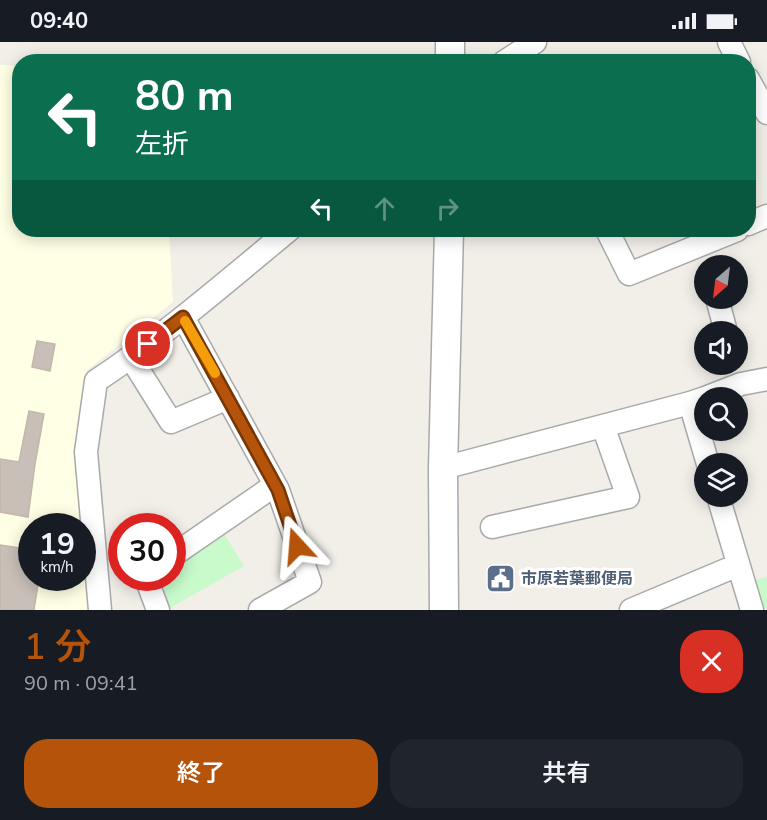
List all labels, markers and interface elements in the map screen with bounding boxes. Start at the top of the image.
text: 09:40 [30,6,88,36]
text: 80 m [135,68,234,125]
icon: left [36,78,114,156]
text: 左折 [135,126,189,163]
icon: left [305,192,338,225]
icon: ahead [368,192,401,225]
icon: right [431,192,464,225]
north arrow [694,255,748,309]
map controls [694,255,748,507]
pin [122,318,173,369]
button: sound [694,321,748,375]
icon: arrive [131,327,164,360]
button: search [694,387,748,441]
button: layers [694,453,748,507]
speed limit sign: 30 [108,513,186,591]
position arrow [265,514,329,578]
text: 19 [39,524,75,565]
text: km/h [40,557,74,577]
public building icon: 市原若葉郵便局 [484,562,516,594]
place label: 市原若葉郵便局 [521,568,633,590]
text: 1 分 [24,623,91,672]
button: close [680,630,743,693]
text: 90 m · 09:41 [24,670,138,697]
button: 終了 [24,739,378,808]
button: 共有 [390,739,743,808]

